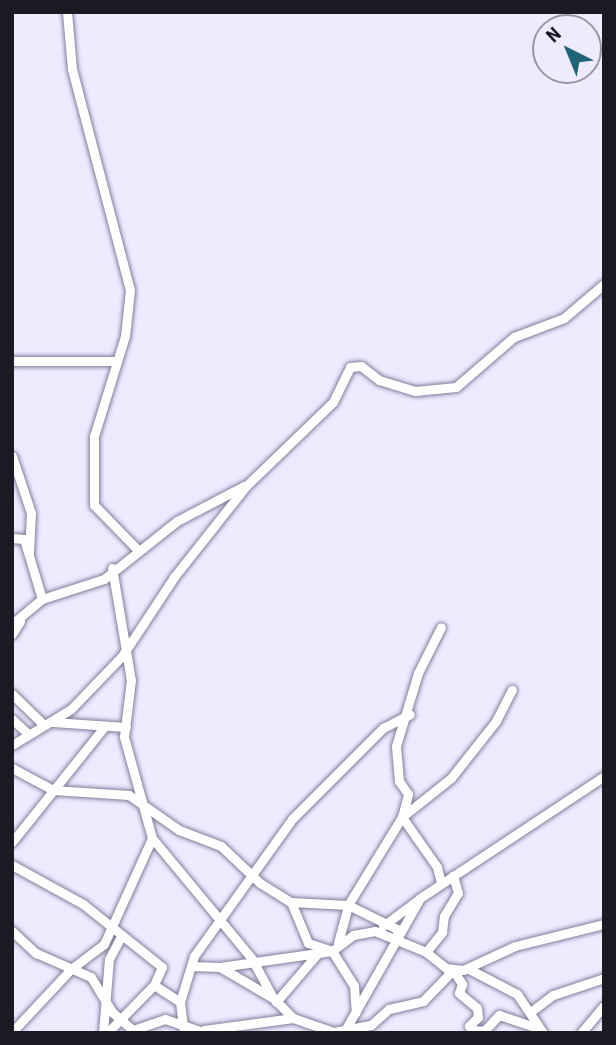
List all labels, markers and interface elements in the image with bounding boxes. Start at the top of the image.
north arrow [532,14,602,84]
text: N [542,22,566,47]

